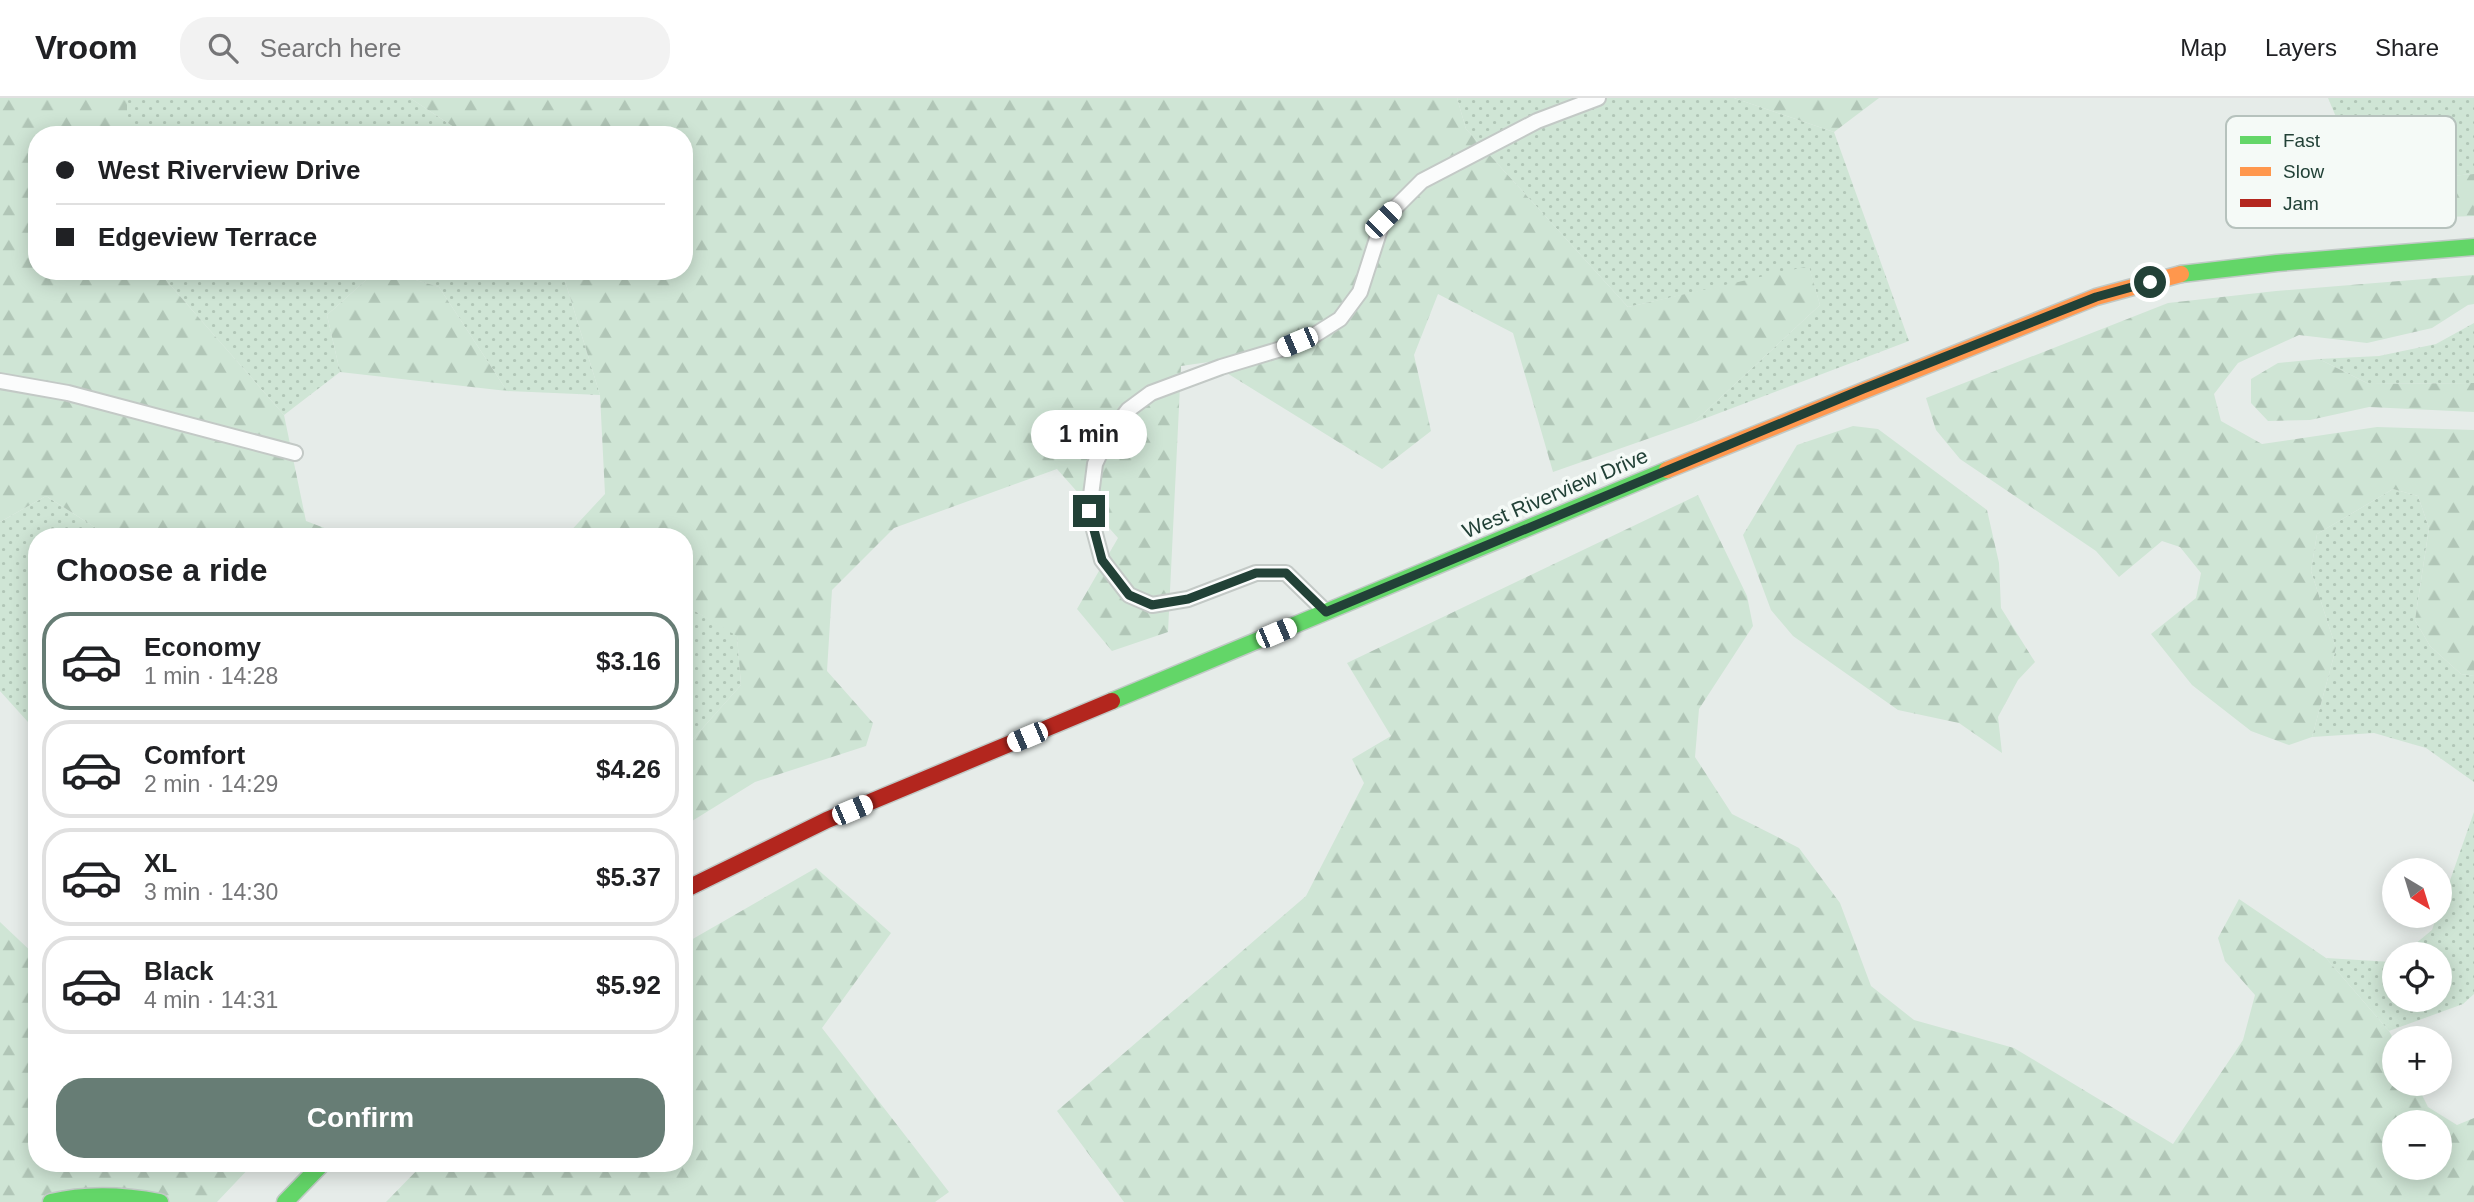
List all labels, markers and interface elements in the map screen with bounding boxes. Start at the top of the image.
search box [180,17,670,80]
text: Vroom [35,29,138,66]
icon: search [204,29,242,67]
text: Search here [260,33,401,63]
text: Map [2180,34,2227,61]
text: Layers [2265,34,2337,61]
text: Share [2375,34,2439,61]
legend [2226,116,2456,228]
text: Fast [2283,130,2321,151]
text: West Riverview Drive [98,155,361,185]
text: Slow [2283,161,2324,182]
text: Jam [2283,193,2319,214]
car [1361,198,1406,242]
text: Edgeview Terrace [98,222,317,252]
route start [2134,266,2166,298]
car [1274,324,1321,360]
callout: 1 min [1031,410,1147,458]
text: 1 min [1059,421,1119,447]
street label: West Riverview Drive [1459,444,1651,542]
route end [1073,495,1105,527]
text: Choose a ride [56,552,268,588]
car [1253,615,1300,651]
icon: car [60,630,123,693]
text: Economy [144,632,261,662]
text: $3.16 [596,646,661,676]
text: 1 min · 14:28 [144,663,278,689]
car [1004,719,1051,755]
icon: car [60,738,123,801]
text: Comfort [144,740,245,770]
text: $4.26 [596,754,661,784]
text: 2 min · 14:29 [144,771,278,797]
car [829,792,876,828]
icon: car [60,846,123,909]
text: XL [144,848,177,878]
north arrow [2382,858,2452,928]
map controls [2382,858,2452,1180]
text: $5.37 [596,862,661,892]
text: 3 min · 14:30 [144,879,278,905]
button: locate [2382,942,2452,1012]
icon: car [60,954,123,1017]
text: Black [144,956,213,986]
text: $5.92 [596,970,661,1000]
text: 4 min · 14:31 [144,987,278,1013]
button: + [2382,1026,2452,1096]
button: Confirm [56,1078,665,1158]
button: − [2382,1110,2452,1180]

